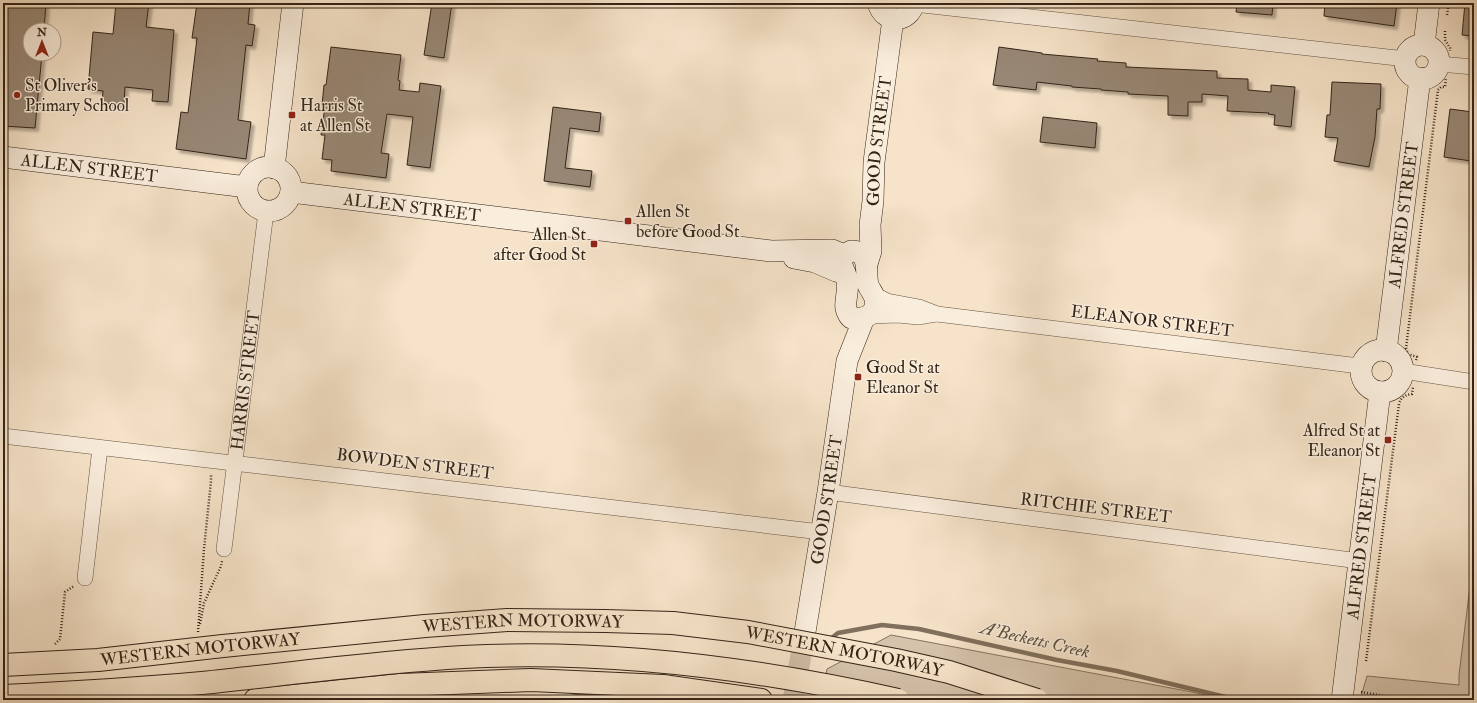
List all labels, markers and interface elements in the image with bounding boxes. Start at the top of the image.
north arrow [22,22,62,62]
text: N [36,26,48,39]
street label: GOOD STREET [862,74,896,206]
place label: St Oliver's Primary School [25,75,130,117]
marker: St Oliver's Primary School [12,90,22,100]
place label: Harris St at Allen St [300,95,370,136]
marker: Harris St at Allen St [287,110,297,120]
street label: ALFRED STREET [1383,140,1422,290]
street label: ALLEN STREET [19,149,159,186]
street label: ALLEN STREET [341,188,482,226]
place label: Allen St before Good St [635,201,740,242]
marker: Allen St before Good St [623,216,633,226]
place label: Allen St after Good St [493,224,586,265]
marker: Allen St after Good St [589,239,599,249]
street label: ELEANOR STREET [1070,301,1235,341]
street label: HARRIS STREET [226,309,264,451]
place label: Good St at Eleanor St [866,357,940,398]
marker: Good St at Eleanor St [853,372,863,382]
place label: Alfred St at Eleanor St [1302,420,1380,461]
street label: GOOD STREET [806,433,847,566]
marker: Alfred St at Eleanor St [1383,435,1393,445]
street label: BOWDEN STREET [335,444,495,484]
street label: ALFRED STREET [1341,472,1380,621]
street label: RITCHIE STREET [1019,488,1173,528]
street label: WESTERN MOTORWAY [421,609,624,637]
water label: A'Becketts Creek [976,616,1092,664]
street label: WESTERN MOTORWAY [743,621,946,681]
street label: WESTERN MOTORWAY [98,628,302,670]

